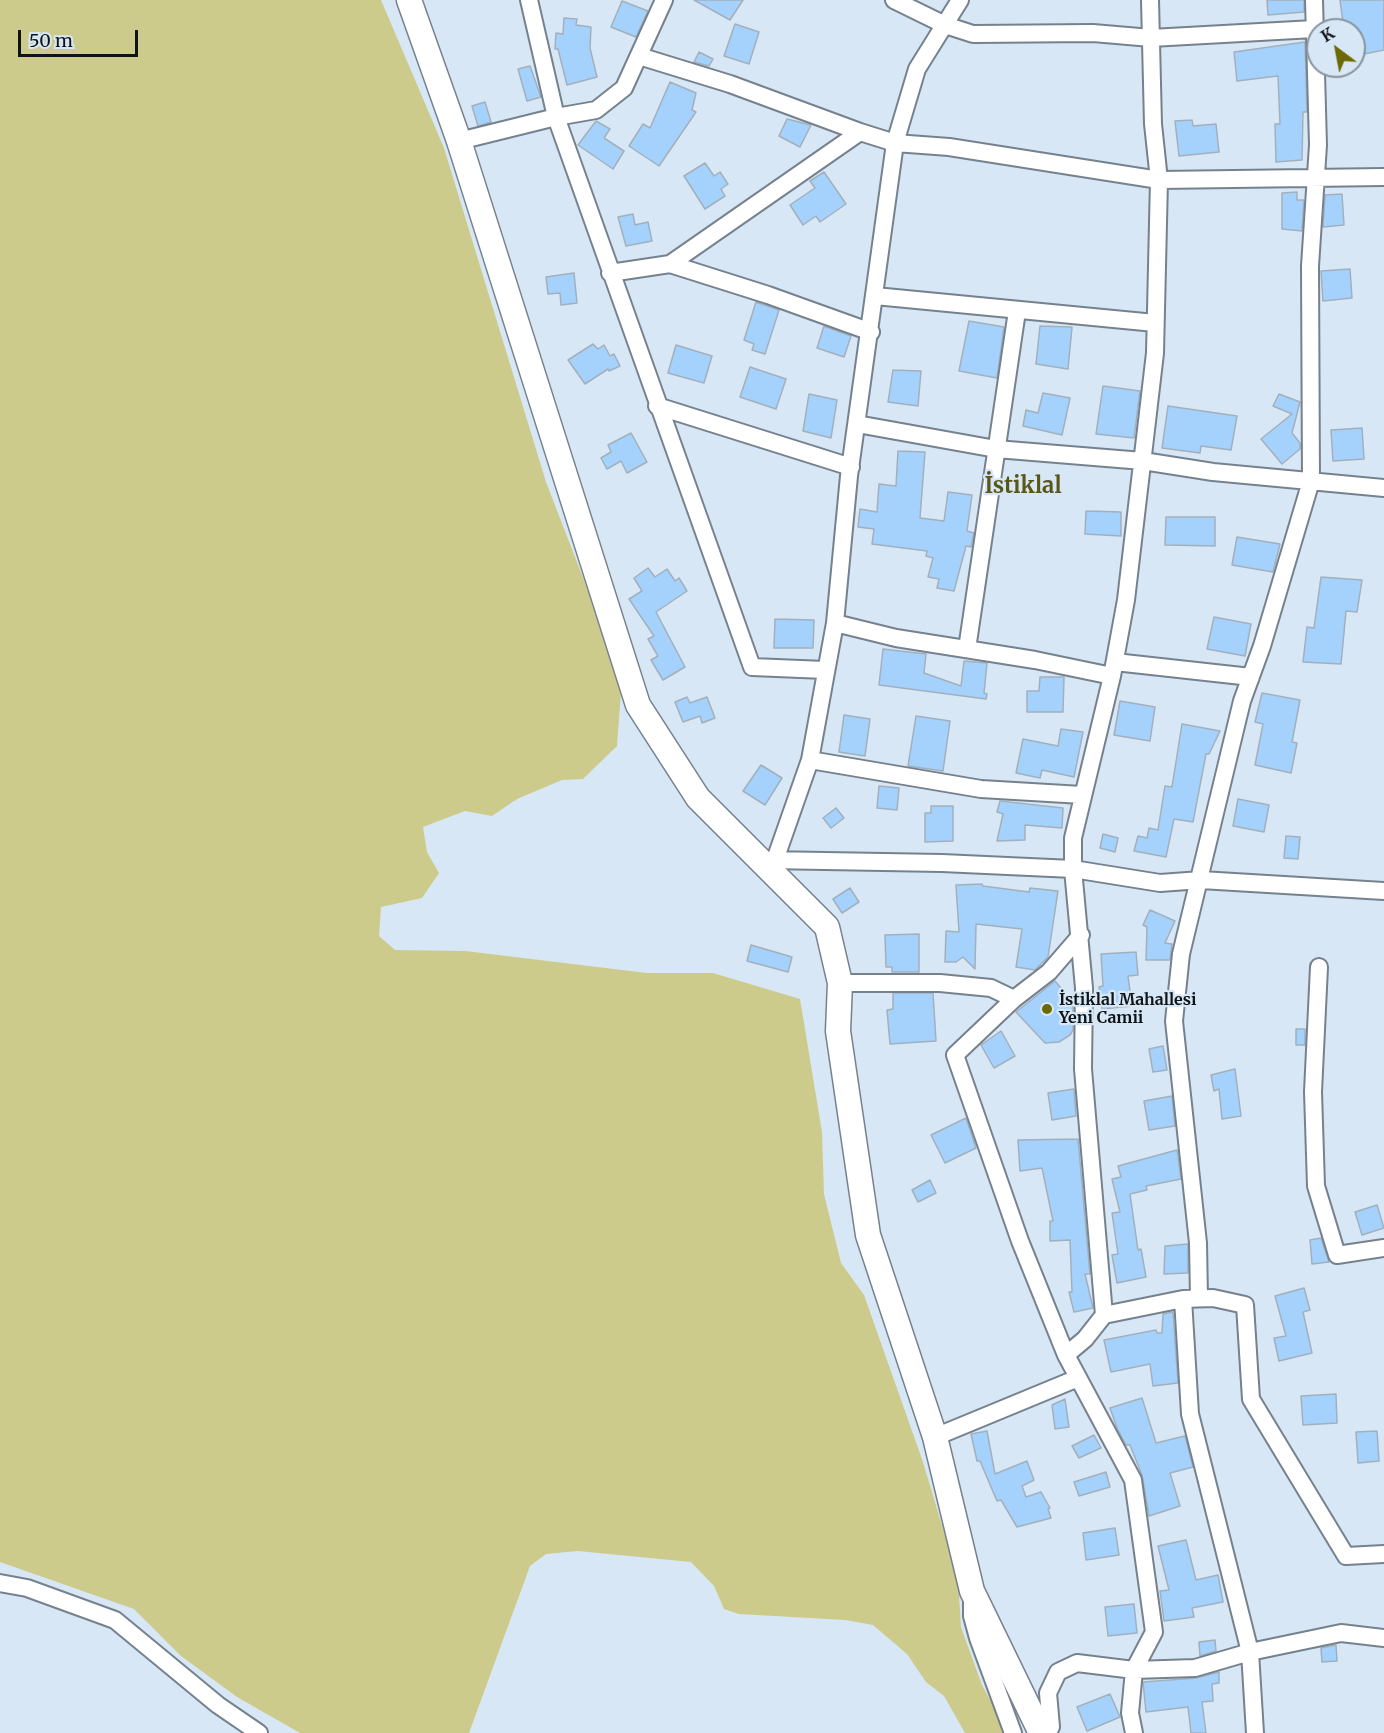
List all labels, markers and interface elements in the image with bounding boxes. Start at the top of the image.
scale bar [21,18,141,56]
north arrow [1306,18,1366,78]
text: K [1317,23,1338,46]
text: 50 m [29,29,73,52]
district label: İstiklal [984,474,1062,500]
place label: İstiklal Mahallesi Yeni Camii [1059,990,1196,1028]
marker: İstiklal Mahallesi Yeni Camii [1040,1002,1054,1016]

